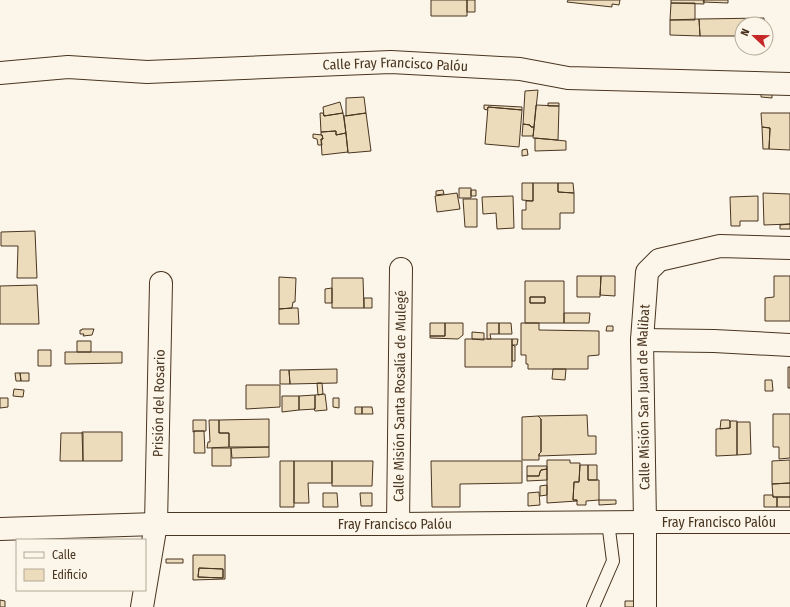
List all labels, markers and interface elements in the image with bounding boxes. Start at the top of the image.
north arrow [734,16,774,56]
text: N [738,27,752,38]
street label: Calle Fray Francisco Palóu [322,53,469,75]
street label: Calle Misión Santa Rosalía de Mulegé [390,290,409,502]
street label: Calle Misión San Juan de Malibat [633,303,653,490]
street label: Prisión del Rosario [149,349,168,457]
street label: Fray Francisco Palóu [662,514,776,531]
street label: Fray Francisco Palóu [338,515,452,533]
legend [16,539,146,591]
text: Calle [52,548,76,562]
text: Edificio [52,568,88,582]

